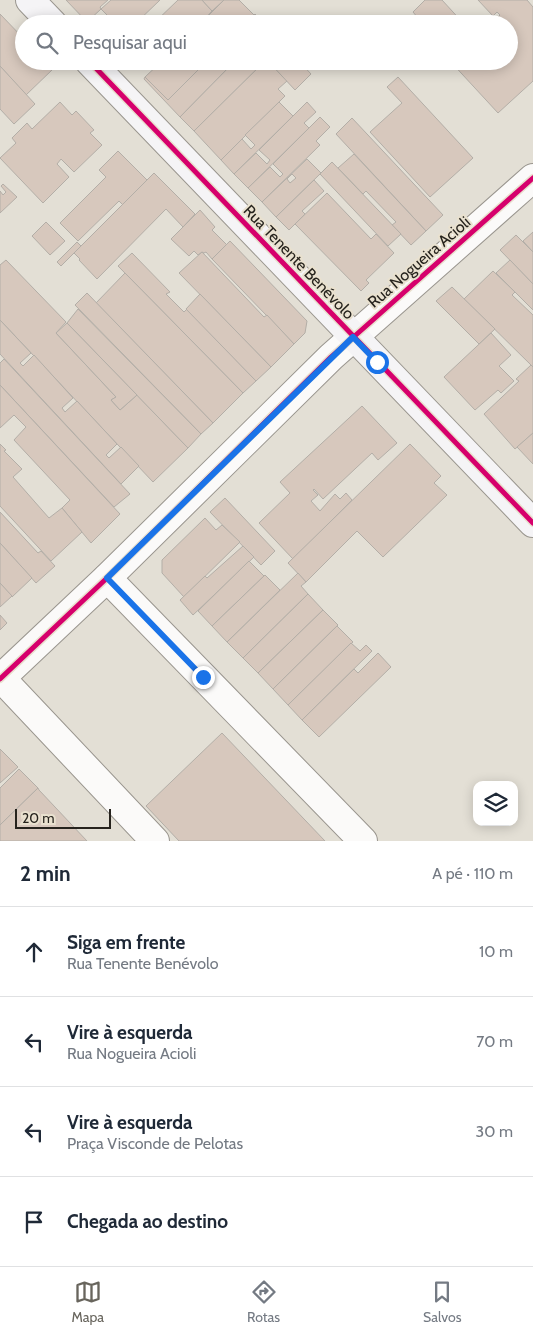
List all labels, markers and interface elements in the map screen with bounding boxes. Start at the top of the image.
search box [15,15,518,70]
icon: search [33,29,61,57]
text: Pesquisar aqui [73,31,187,54]
street label: Rua Tenente Benévolo [240,201,359,323]
street label: Rua Nogueira Acioli [364,212,474,312]
route start [366,351,389,374]
route end [192,666,215,689]
map controls [473,781,518,826]
button: layers [473,781,518,826]
scale bar [15,806,111,829]
text: 20 m [22,809,55,827]
text: 2 min [20,861,71,886]
text: A pé · 110 m [432,864,513,883]
text: Siga em frente [67,931,185,954]
icon: ahead [20,938,48,966]
text: 10 m [479,942,513,961]
text: Rua Tenente Benévolo [67,954,219,973]
text: Vire à esquerda [67,1021,193,1044]
icon: left [20,1028,48,1056]
text: 70 m [476,1032,513,1051]
text: Rua Nogueira Acioli [67,1044,196,1063]
text: Vire à esquerda [67,1111,193,1134]
icon: left [20,1118,48,1146]
text: 30 m [476,1122,513,1141]
text: Praça Visconde de Pelotas [67,1134,243,1153]
icon: arrive [20,1208,48,1236]
text: Chegada ao destino [67,1210,228,1233]
tab: Mapa [72,1278,104,1326]
tab: Rotas [247,1278,280,1326]
tab: Salvos [423,1278,461,1326]

